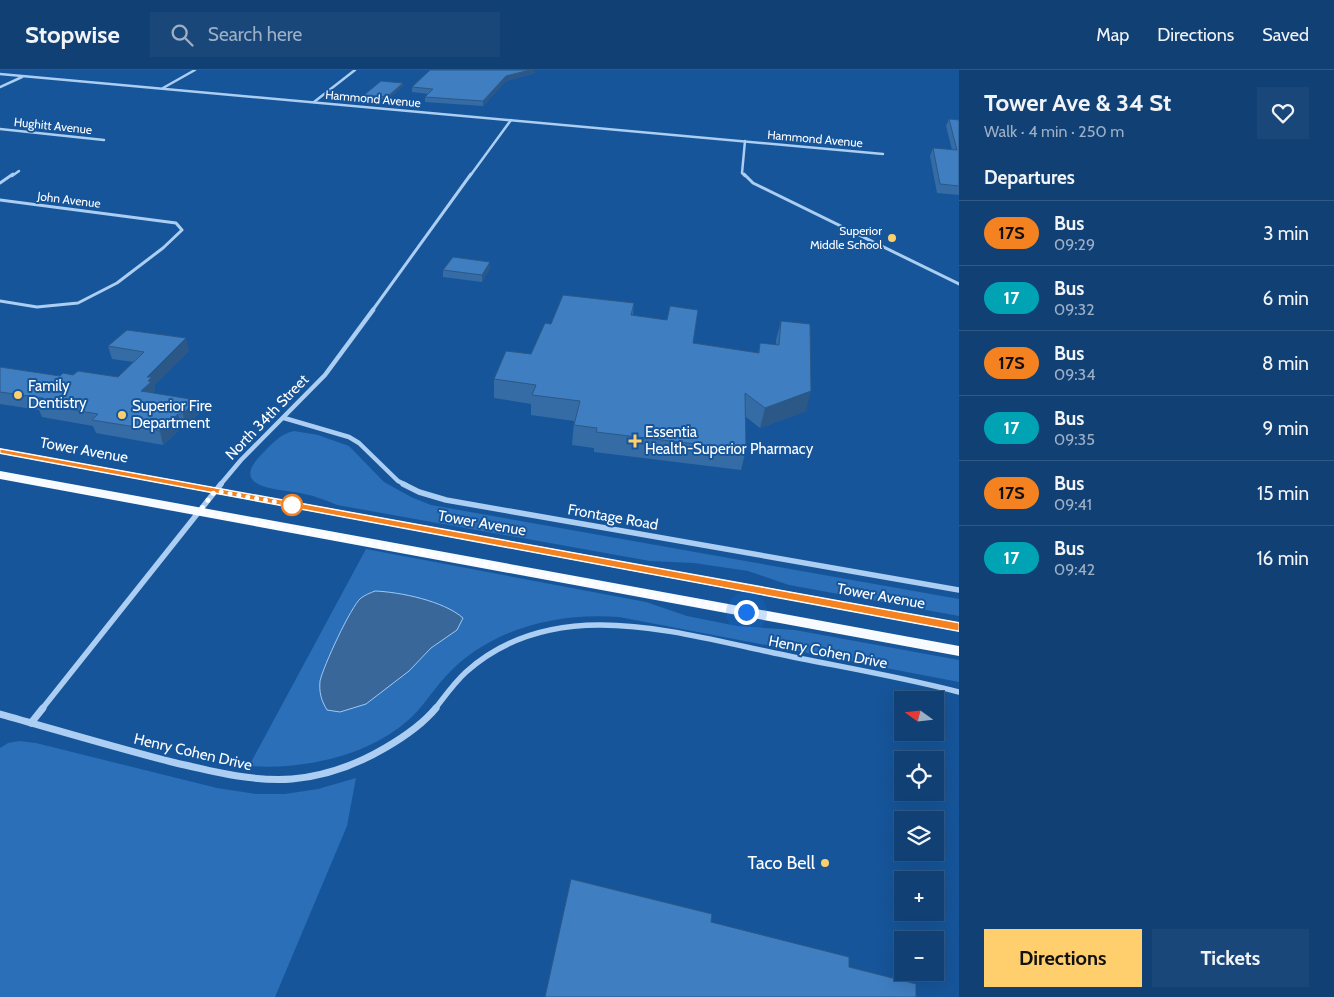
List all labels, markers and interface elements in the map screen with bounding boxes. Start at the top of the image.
search box [150,12,500,57]
text: Stopwise [25,20,120,49]
icon: search [168,21,196,49]
text: Search here [208,23,302,46]
text: Map [1096,24,1129,46]
text: Directions [1157,24,1234,46]
text: Saved [1262,24,1309,46]
street label: Hammond Avenue [325,87,421,110]
button: heart [1257,87,1309,139]
text: Tower Ave & 34 St [984,88,1171,117]
street label: Hughitt Avenue [13,114,93,137]
text: Walk · 4 min · 250 m [984,122,1124,141]
street label: Hammond Avenue [767,127,863,150]
text: Departures [984,166,1075,189]
street label: John Avenue [36,188,101,211]
text: Bus [1054,212,1084,235]
text: 17S [998,222,1025,244]
text: 3 min [1263,222,1309,245]
place label: Superior Middle School [810,223,882,252]
marker: Superior Middle School [886,232,898,244]
text: 09:29 [1054,235,1095,254]
text: Bus [1054,277,1084,300]
text: 17 [1004,287,1019,309]
text: 6 min [1263,287,1309,310]
text: 09:32 [1054,300,1095,319]
text: Bus [1054,342,1084,365]
text: 17S [998,352,1025,374]
text: 8 min [1262,352,1309,375]
text: 09:34 [1054,365,1096,384]
street label: North 34th Street [222,371,312,463]
place label: Family Dentistry [28,377,87,412]
marker: Family Dentistry [12,389,24,401]
place label: Superior Fire Department [132,397,212,432]
text: Bus [1054,407,1084,430]
marker: Superior Fire Department [116,409,128,421]
text: 17 [1004,417,1019,439]
text: 9 min [1263,417,1309,440]
place label: Essentia Health-Superior Pharmacy [645,423,814,458]
text: 09:35 [1054,430,1095,449]
street label: Tower Avenue [39,433,130,467]
marker: Essentia Health-Superior Pharmacy [629,435,641,447]
text: Bus [1054,472,1084,495]
text: 17S [998,482,1025,504]
text: 15 min [1257,482,1309,505]
unlabelled marker [281,494,303,516]
text: 09:41 [1054,495,1092,514]
street label: Frontage Road [566,500,660,534]
street label: Tower Avenue [437,506,528,540]
text: Bus [1054,537,1084,560]
text: 17 [1004,547,1019,569]
text: 16 min [1256,547,1309,570]
text: 09:42 [1054,560,1095,579]
street label: Tower Avenue [836,579,927,613]
your location [734,600,759,625]
street label: Henry Cohen Drive [767,632,889,672]
north arrow [894,691,944,741]
map controls [894,691,944,981]
street label: Henry Cohen Drive [132,730,254,774]
button: locate [894,751,944,801]
button: layers [894,811,944,861]
place label: Taco Bell [747,852,816,874]
marker: Taco Bell [819,857,831,869]
button: + [894,871,944,921]
button: Directions [984,929,1142,987]
button: Tickets [1152,929,1309,987]
button: − [894,931,944,981]

